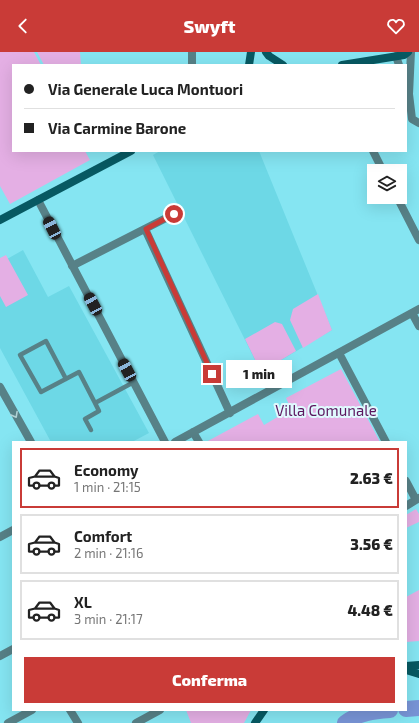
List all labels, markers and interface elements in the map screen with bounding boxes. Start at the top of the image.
icon: back [12,15,34,37]
text: Swyft [184,15,235,37]
icon: heart [385,15,407,37]
text: Via Generale Luca Montuori [48,80,243,98]
text: Via Carmine Barone [48,119,186,137]
map controls [367,164,407,204]
button: layers [367,164,407,204]
route start [165,205,183,223]
car [41,215,63,241]
car [82,291,104,317]
car [116,357,138,383]
callout: 1 min [226,360,292,388]
route end [203,365,221,383]
text: 1 min [243,366,275,382]
park label: Villa Comunale [275,401,377,419]
one-way arrow [11,410,18,418]
icon: car [26,460,62,496]
text: Economy [74,461,139,479]
text: 2.63 € [350,469,393,487]
text: 1 min · 21:15 [74,479,141,495]
icon: car [26,526,62,562]
text: Comfort [74,527,132,545]
text: 3.56 € [350,535,393,553]
text: 2 min · 21:16 [74,545,143,561]
icon: car [26,592,62,628]
text: XL [74,593,92,611]
text: 4.48 € [347,601,393,619]
text: 3 min · 21:17 [74,611,143,627]
button: Conferma [24,657,395,703]

